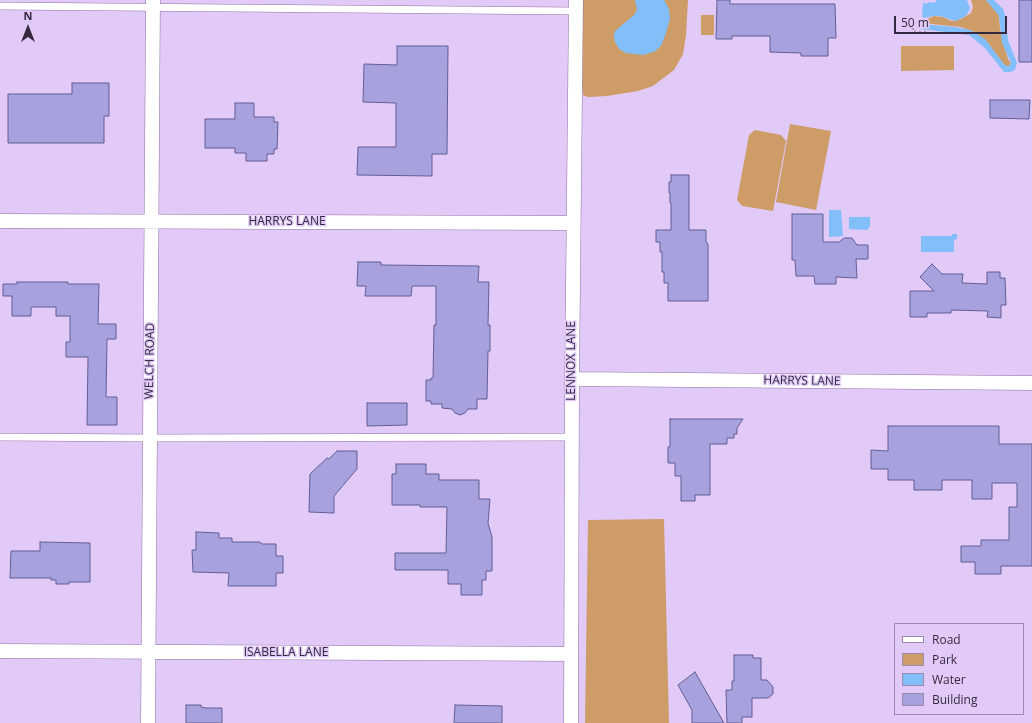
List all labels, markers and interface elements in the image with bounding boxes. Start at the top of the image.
north arrow [8,8,48,48]
text: N [24,8,32,23]
scale bar [896,8,1009,34]
text: 50 m [901,14,929,31]
street label: HARRYS LANE [248,215,326,229]
street label: LENNOX LANE [565,321,579,401]
street label: WELCH ROAD [142,323,158,399]
street label: HARRYS LANE [763,373,841,389]
legend [894,623,1024,715]
text: Road [932,631,961,648]
street label: ISABELLA LANE [244,646,328,660]
text: Park [932,651,957,668]
text: Water [932,671,966,688]
text: Building [932,691,977,708]

